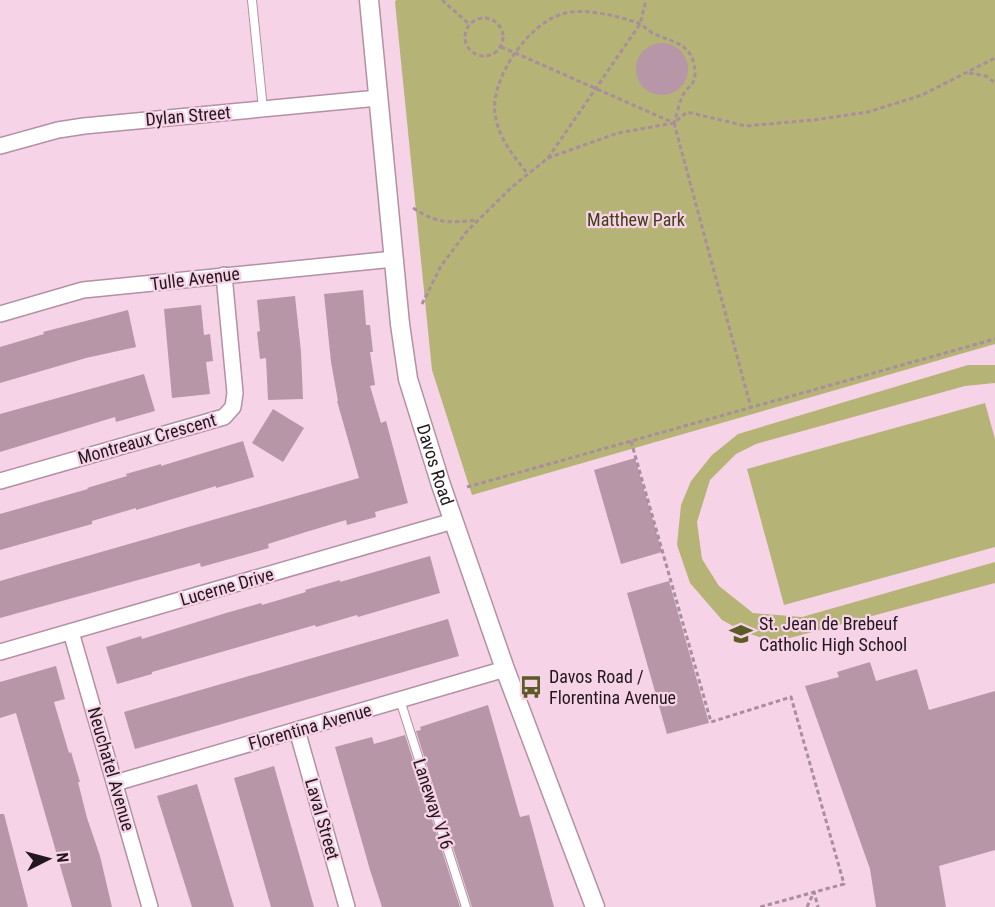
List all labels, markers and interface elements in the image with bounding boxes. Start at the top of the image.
street label: Dylan Street [144,101,231,130]
park label: Matthew Park [587,209,685,230]
street label: Tulle Avenue [149,263,241,294]
street label: Montreaux Crescent [75,409,218,468]
street label: Davos Road [413,422,458,508]
street label: Lucerne Drive [178,563,276,610]
place label: St. Jean de Brebeuf Catholic High School [759,613,907,655]
school or university icon: St. Jean de Brebeuf Catholic High School [728,621,754,647]
place label: Davos Road / Florentina Avenue [549,666,676,708]
bus stop icon: Davos Road / Florentina Avenue [518,674,544,700]
street label: Florentina Avenue [246,699,374,754]
street label: Neuchatel Avenue [84,705,139,833]
street label: Laneway V16 [409,756,458,852]
street label: Laval Street [301,776,344,862]
north arrow [18,829,78,889]
text: N [52,852,72,863]

